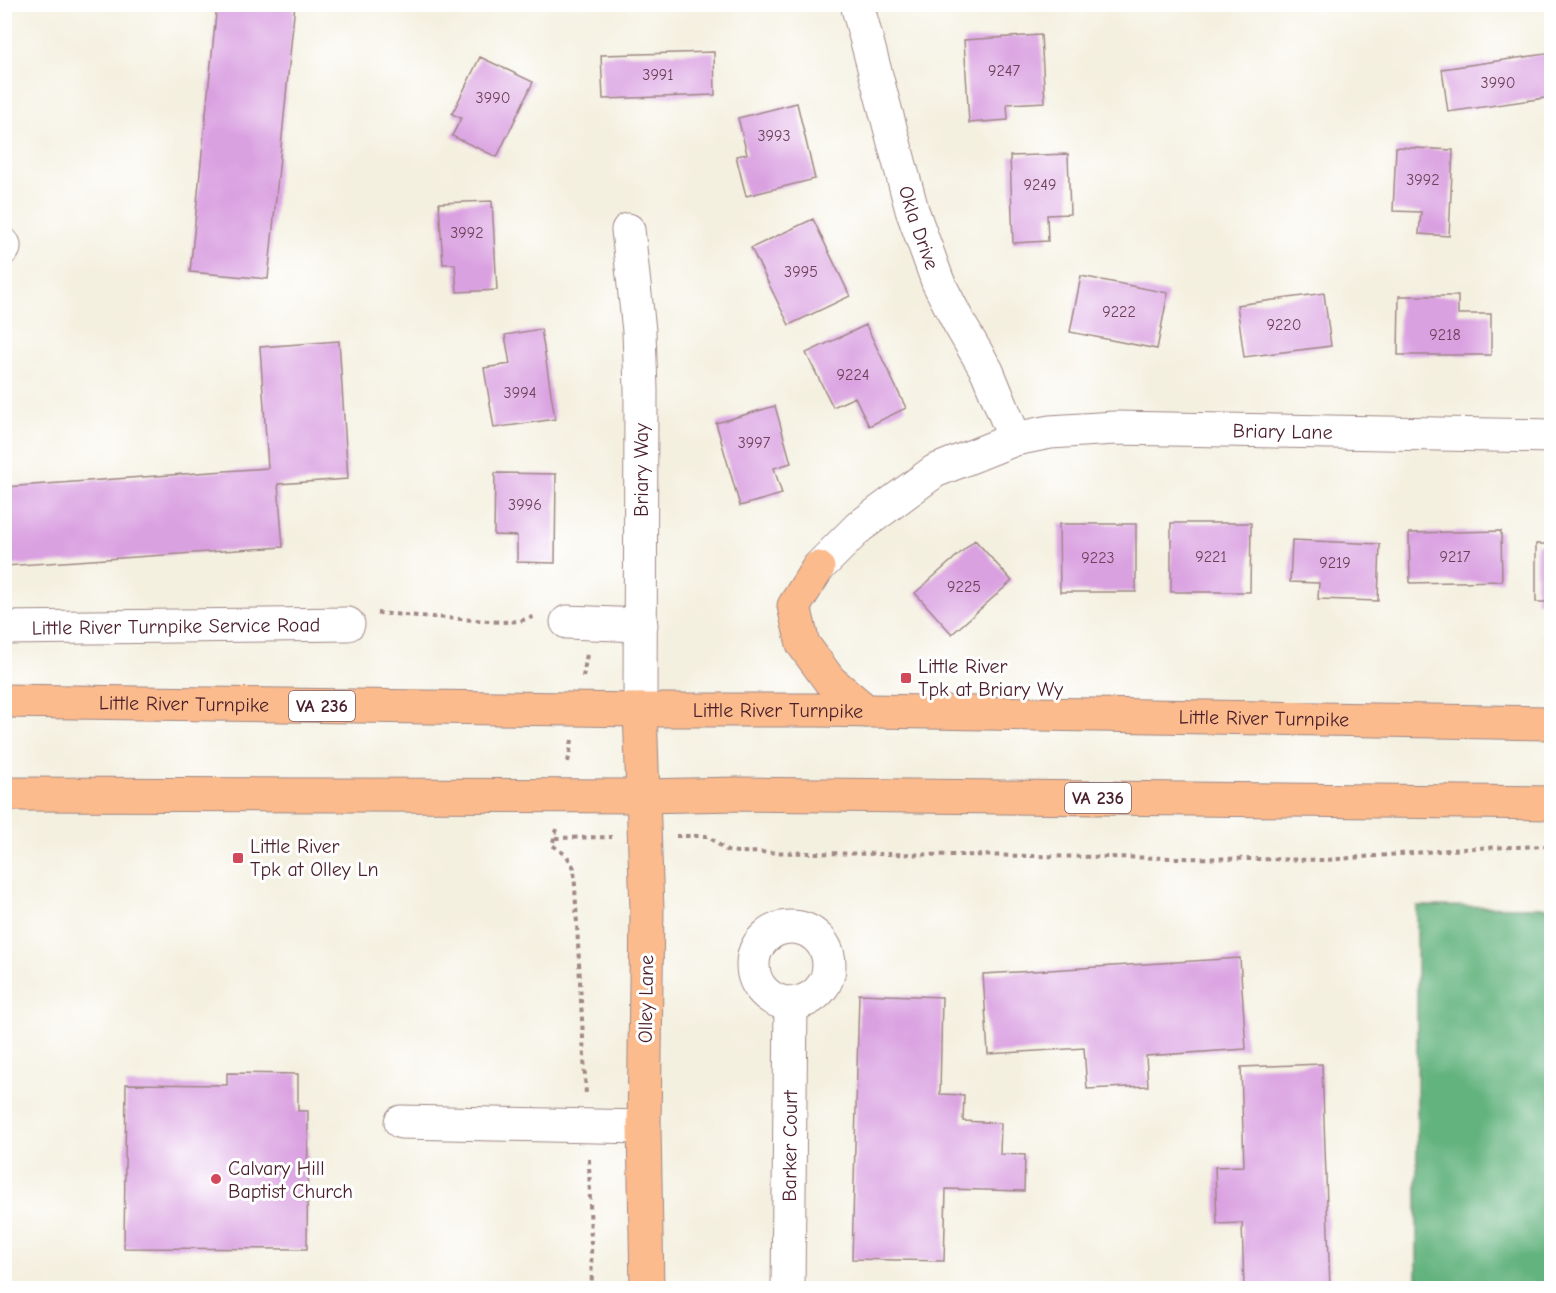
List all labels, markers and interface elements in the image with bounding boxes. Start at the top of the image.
house number: 9247 [988,62,1020,80]
house number: 3991 [642,66,674,84]
house number: 3990 [1481,74,1515,92]
house number: 3990 [476,89,510,107]
house number: 3993 [757,127,791,145]
house number: 3992 [1406,171,1440,189]
house number: 9249 [1023,176,1057,194]
street label: Okla Drive [895,183,944,273]
house number: 3992 [450,224,484,242]
house number: 3995 [784,263,818,281]
house number: 9222 [1102,303,1136,321]
house number: 9220 [1267,316,1301,334]
house number: 9218 [1429,326,1461,344]
house number: 9224 [837,366,869,384]
house number: 3994 [504,384,536,402]
street label: Briary Lane [1232,419,1333,443]
street label: Briary Way [630,423,653,517]
house number: 3997 [738,434,771,452]
house number: 3996 [508,496,542,514]
house number: 9221 [1195,548,1227,566]
house number: 9217 [1440,548,1471,566]
house number: 9223 [1081,549,1115,567]
house number: 9219 [1319,554,1351,572]
house number: 9225 [947,578,981,596]
street label: Little River Turnpike Service Road [32,613,320,639]
place label: Little River Tpk at Briary Wy [918,655,1063,701]
marker: Little River Tpk at Briary Wy [899,671,913,685]
street label: Little River Turnpike [99,691,269,716]
road number: VA 236 [289,691,355,721]
street label: Little River Turnpike [693,699,863,722]
street label: Little River Turnpike [1178,705,1349,731]
road number: VA 236 [1065,783,1131,813]
place label: Little River Tpk at Olley Ln [250,835,378,881]
marker: Little River Tpk at Olley Ln [231,851,245,865]
street label: Olley Lane [634,955,658,1043]
street label: Barker Court [777,1089,802,1202]
place label: Calvary Hill Baptist Church [228,1157,353,1203]
marker: Calvary Hill Baptist Church [209,1172,223,1186]

